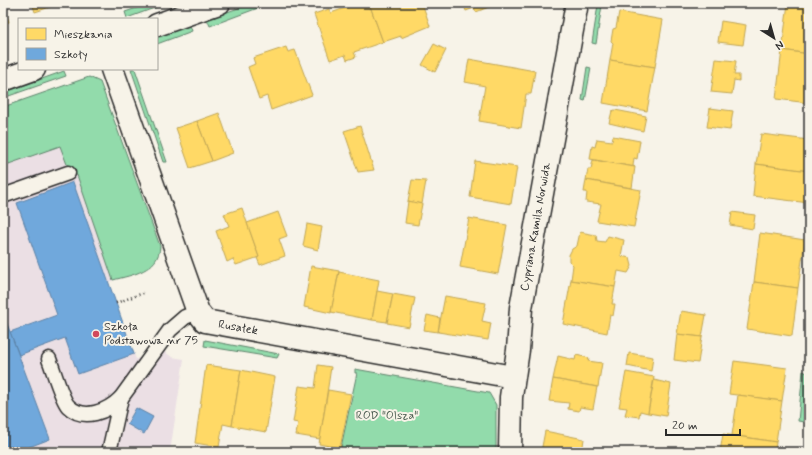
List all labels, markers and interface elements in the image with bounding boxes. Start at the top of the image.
legend [18,18,158,70]
north arrow [754,18,794,58]
text: Mieszkania [54,27,113,43]
text: N [772,37,787,53]
text: Szkoły [54,47,88,63]
street label: Cypriana Kamila Norwida [517,161,555,292]
street label: Rusałek [217,317,259,339]
place label: Szkoła Podstawowa nr 75 [104,319,198,349]
marker: Szkoła Podstawowa nr 75 [91,329,101,339]
park label: ROD "Olsza" [356,408,418,424]
scale bar [666,411,740,437]
text: 20 m [672,418,698,434]

